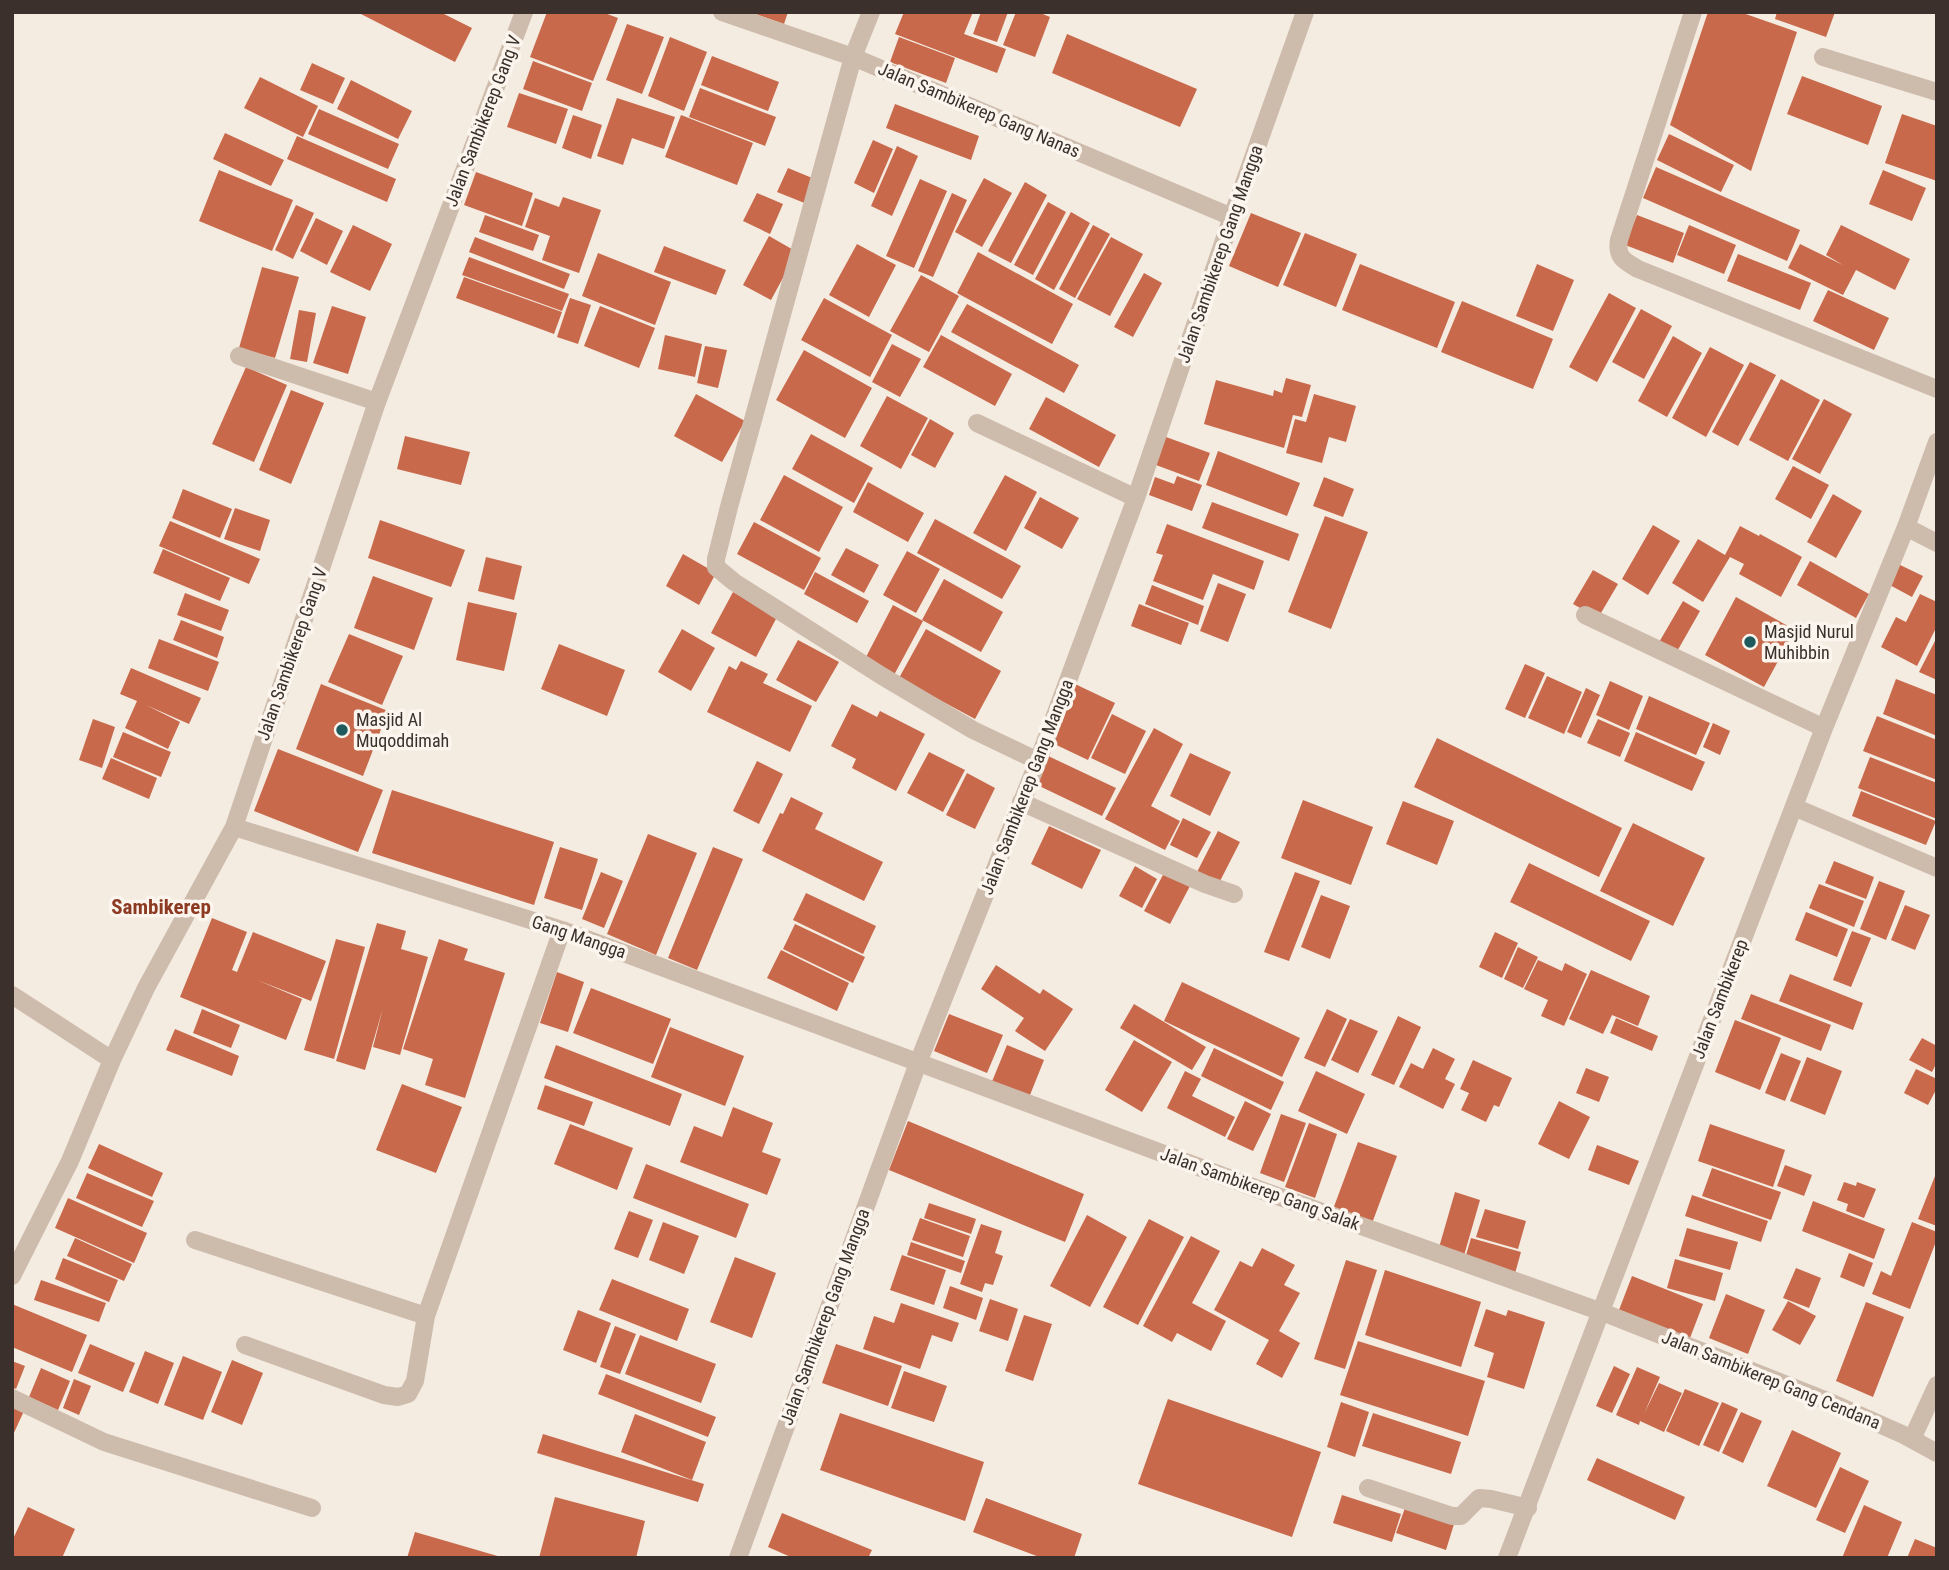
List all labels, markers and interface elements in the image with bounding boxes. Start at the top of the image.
street label: Jalan Sambikerep Gang V [440,32,525,209]
street label: Jalan Sambikerep Gang Nanas [875,58,1083,162]
street label: Jalan Sambikerep Gang Mangga [1172,142,1267,365]
street label: Jalan Sambikerep Gang V [252,565,331,743]
place label: Masjid Nurul Muhibbin [1764,621,1854,663]
marker: Masjid Nurul Muhibbin [1742,634,1758,650]
street label: Jalan Sambikerep Gang Mangga [976,676,1077,897]
place label: Masjid Al Muqoddimah [356,709,449,751]
marker: Masjid Al Muqoddimah [334,722,350,738]
district label: Sambikerep [111,895,211,919]
street label: Gang Mangga [529,911,629,962]
street label: Jalan Sambikerep [1687,936,1752,1062]
street label: Jalan Sambikerep Gang Salak [1158,1143,1363,1234]
street label: Jalan Sambikerep Gang Mangga [776,1206,874,1428]
street label: Jalan Sambikerep Gang Cendana [1659,1326,1884,1433]

